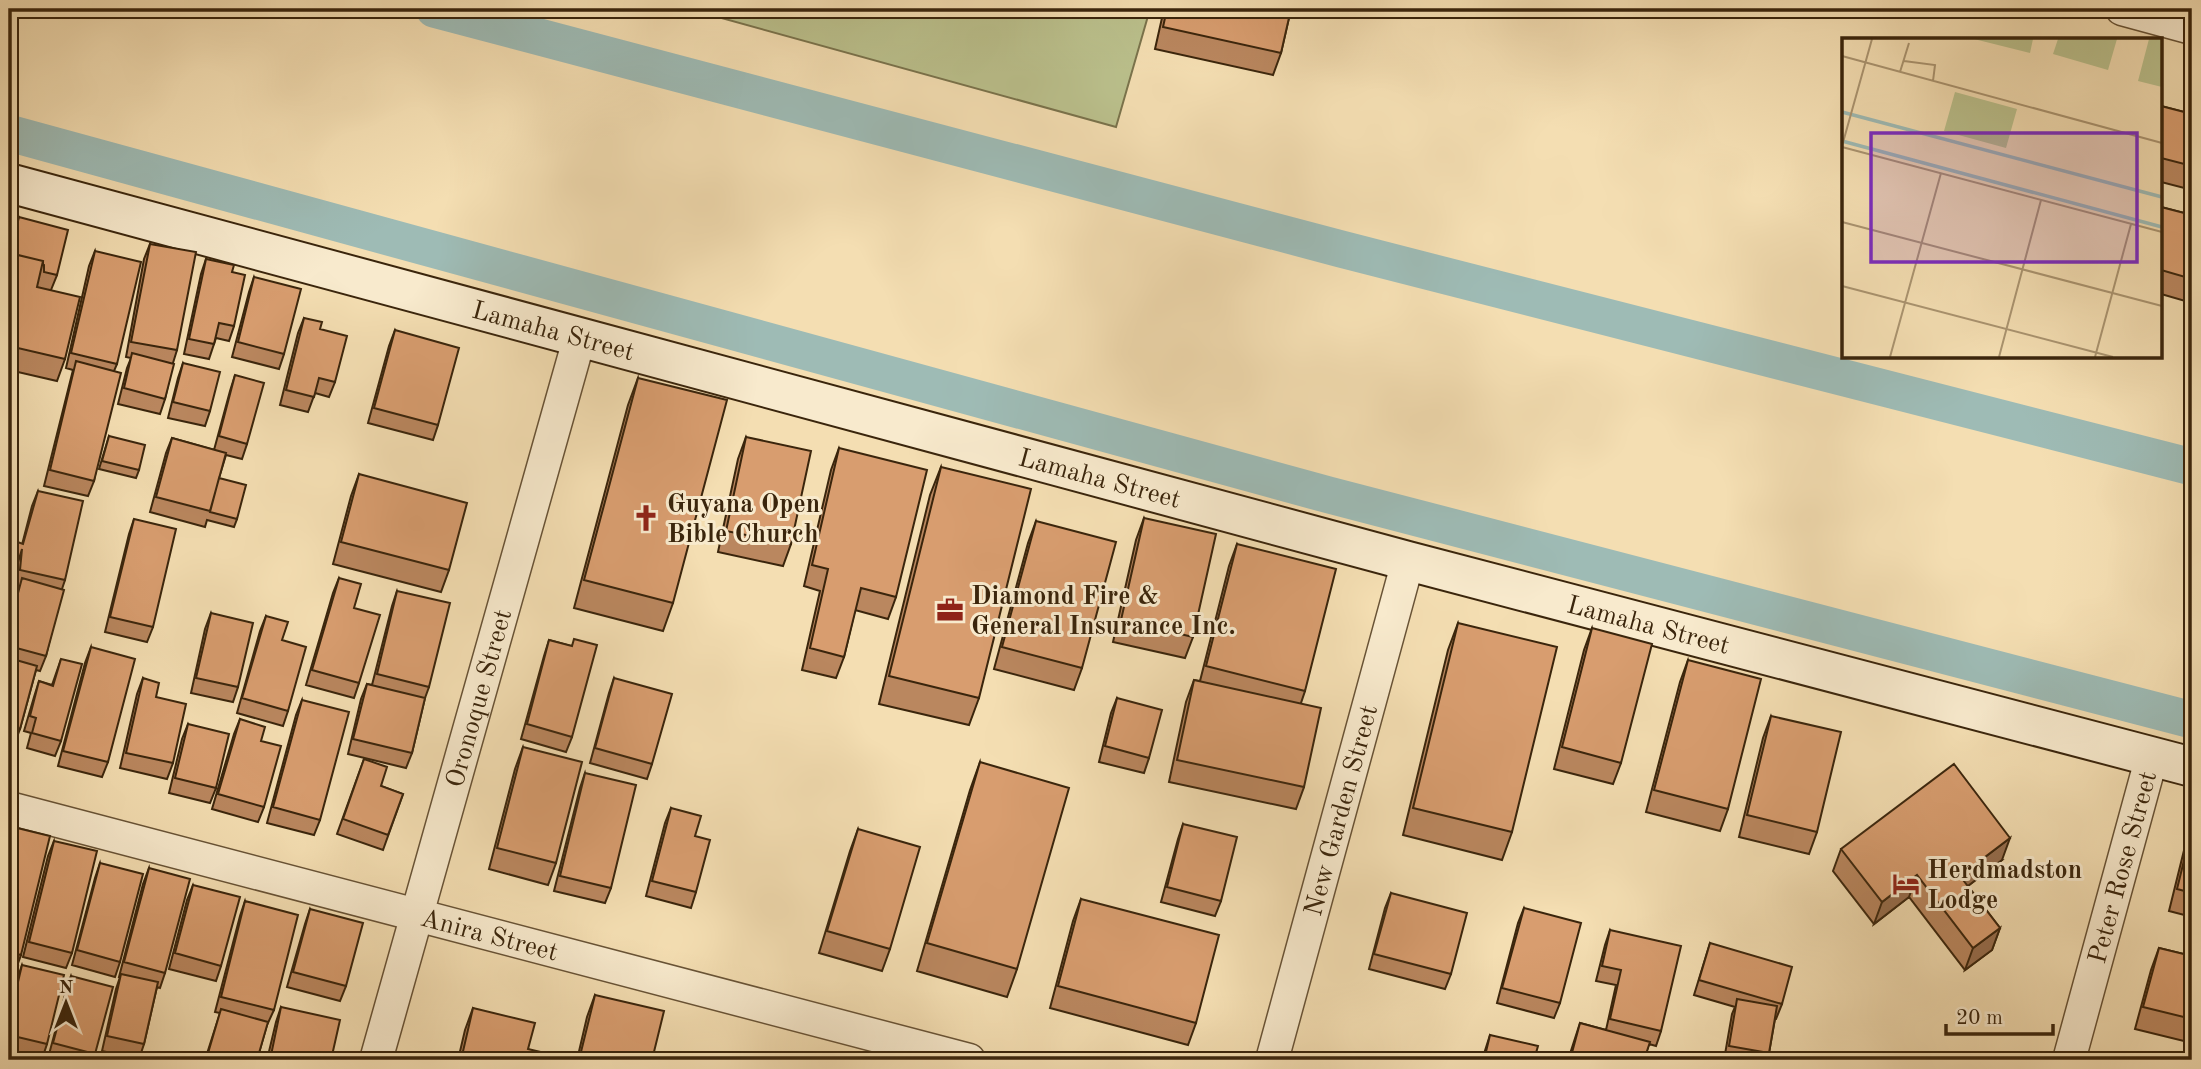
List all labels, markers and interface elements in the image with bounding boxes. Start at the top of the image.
inset map [1842,38,2162,359]
street label: Lamaha Street [469,298,637,366]
street label: Lamaha Street [1015,445,1183,514]
place label: Guyana Open Bible Church [667,492,820,548]
church icon: Guyana Open Bible Church [631,503,661,533]
place label: Diamond Fire & General Insurance Inc. [971,584,1236,640]
street label: Lamaha Street [1564,592,1732,660]
office icon: Diamond Fire & General Insurance Inc. [935,595,965,625]
street label: Oronoque Street [442,607,517,791]
street label: New Garden Street [1301,702,1383,919]
street label: Peter Rose Street [2085,768,2162,967]
place label: Herdmadston Lodge [1927,858,2082,914]
hotel icon: Herdmadston Lodge [1891,869,1921,899]
street label: Anira Street [418,906,561,967]
north arrow [32,968,102,1038]
text: N [59,979,74,998]
scale bar [1946,992,2052,1036]
text: 20 m [1956,1008,2003,1029]

